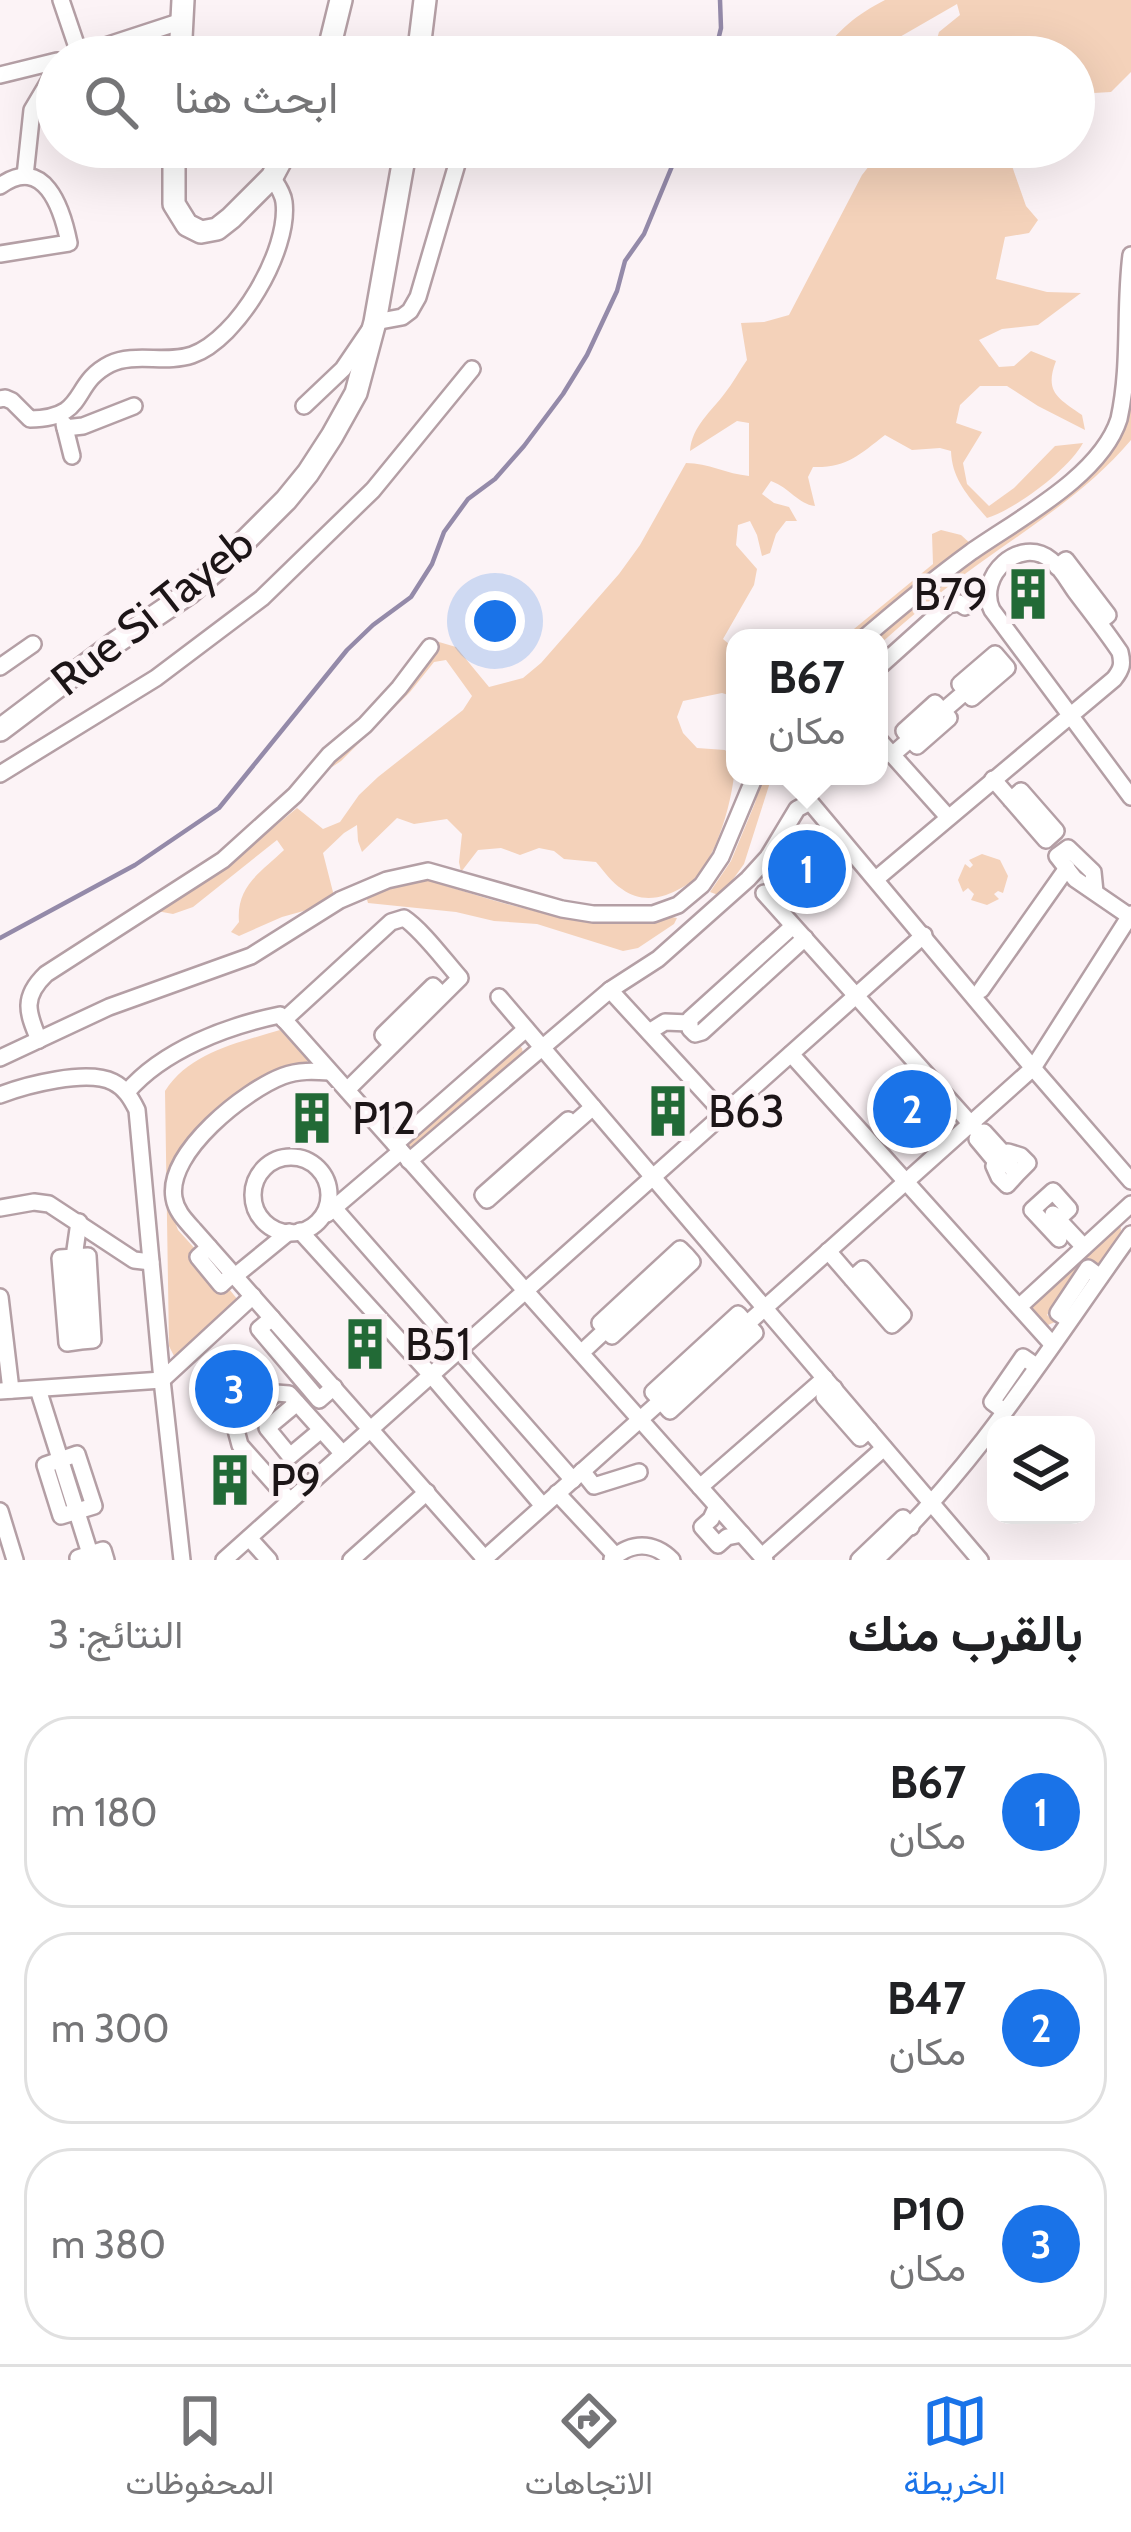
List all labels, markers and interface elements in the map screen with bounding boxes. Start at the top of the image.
search box [36,36,1095,168]
icon: search [78,69,144,135]
text: ابحث هنا [174,70,339,124]
street label: Rue Si Tayeb [40,515,264,707]
building icon: B79 [999,565,1057,623]
place label: B79 [914,567,988,621]
your location [465,591,525,651]
popup [726,629,888,785]
text: B67 [768,650,845,704]
text: مكان [768,706,846,754]
pin: 1 [768,824,846,914]
pin: 2 [873,1064,951,1154]
building icon: B63 [639,1082,697,1140]
place label: B63 [708,1084,785,1138]
building icon: P12 [283,1089,341,1147]
place label: P12 [352,1091,416,1145]
building icon: B51 [336,1315,394,1373]
place label: B51 [405,1317,471,1371]
pin: 3 [195,1344,273,1434]
map controls [987,1416,1095,1524]
button: layers [987,1416,1095,1524]
building icon: P9 [201,1451,259,1509]
place label: P9 [270,1453,321,1507]
text: بالقرب منك [848,1602,1083,1664]
text: النتائج: 3 [48,1610,183,1658]
text: B67 [890,1755,966,1809]
text: 180 m [51,1788,158,1836]
text: 1 [1034,1788,1048,1836]
text: مكان [889,1811,966,1859]
text: B47 [887,1971,966,2025]
text: 300 m [51,2004,170,2052]
text: 2 [1031,2004,1051,2052]
text: مكان [889,2027,966,2075]
text: P10 [891,2187,966,2241]
text: 380 m [51,2220,166,2268]
text: 3 [1030,2220,1052,2268]
text: مكان [889,2243,966,2291]
tab: المحفوظات [125,2388,274,2512]
tab: الاتجاهات [525,2388,653,2512]
tab: الخريطة [904,2388,1006,2512]

